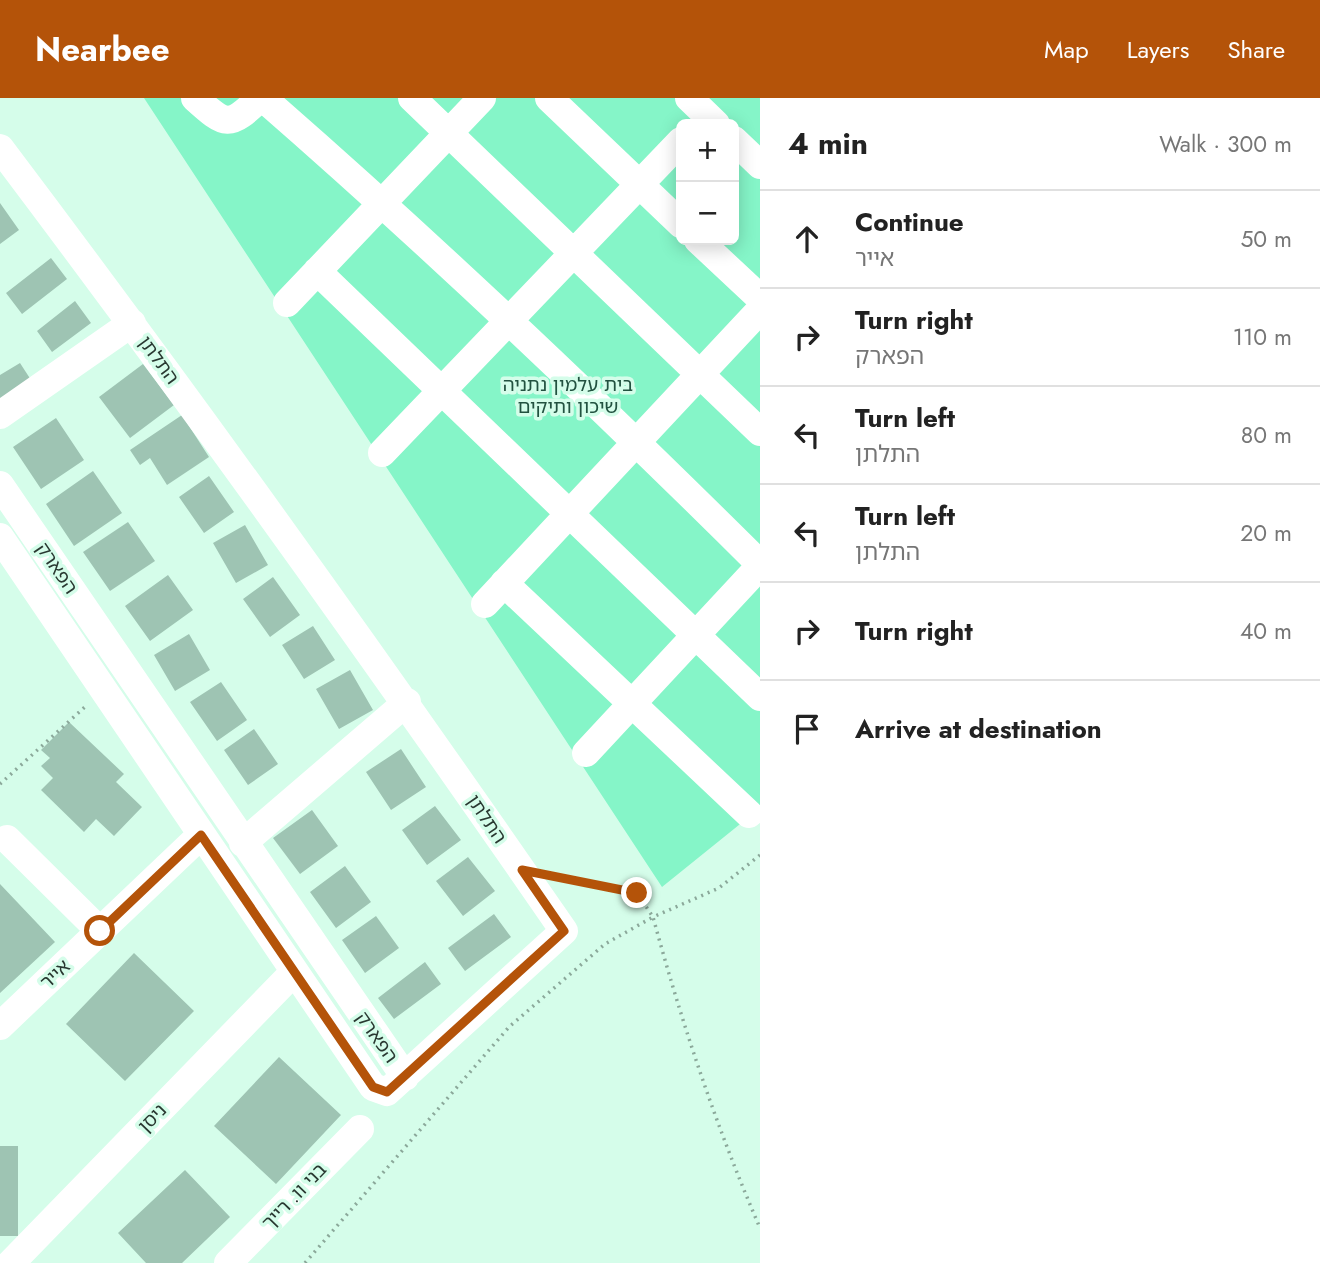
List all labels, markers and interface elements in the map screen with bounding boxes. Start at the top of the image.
text: Nearbee [35,26,170,73]
text: Map [1044,32,1089,67]
text: Layers [1127,32,1189,67]
text: Share [1227,32,1285,67]
map controls [676,119,739,245]
button: + [676,119,739,182]
text: 4 min [788,122,868,165]
text: Walk · 300 m [1159,127,1292,161]
button: − [676,182,739,245]
text: Continue [855,203,964,241]
icon: ahead [788,220,826,258]
text: 50 m [1240,222,1292,256]
text: אייר [855,241,894,275]
text: Turn right [855,301,973,339]
icon: right [788,318,826,356]
text: 110 m [1233,320,1292,354]
street label: התלתן [132,330,186,390]
text: הפארק [855,339,924,373]
park label: בית עלמין נתניה שיכון ותיקים [503,371,633,420]
text: Turn left [855,399,955,437]
icon: left [788,416,826,454]
text: 80 m [1241,418,1292,452]
text: התלתן [855,437,920,471]
text: Turn left [855,497,955,535]
icon: left [788,514,826,552]
text: 20 m [1240,516,1292,550]
text: התלתן [855,535,920,569]
street label: הפארק [30,537,84,599]
icon: right [788,612,826,650]
text: Turn right [855,612,973,650]
text: 40 m [1240,614,1292,648]
icon: arrive [788,710,826,748]
text: Arrive at destination [855,710,1102,748]
street label: התלתן [461,789,513,849]
route end [621,877,652,908]
route start [84,915,115,946]
street label: אייר [34,953,76,995]
street label: הפארק [350,1006,404,1068]
street label: ניסן [132,1098,172,1138]
street label: בני וו. רייך [255,1157,333,1235]

